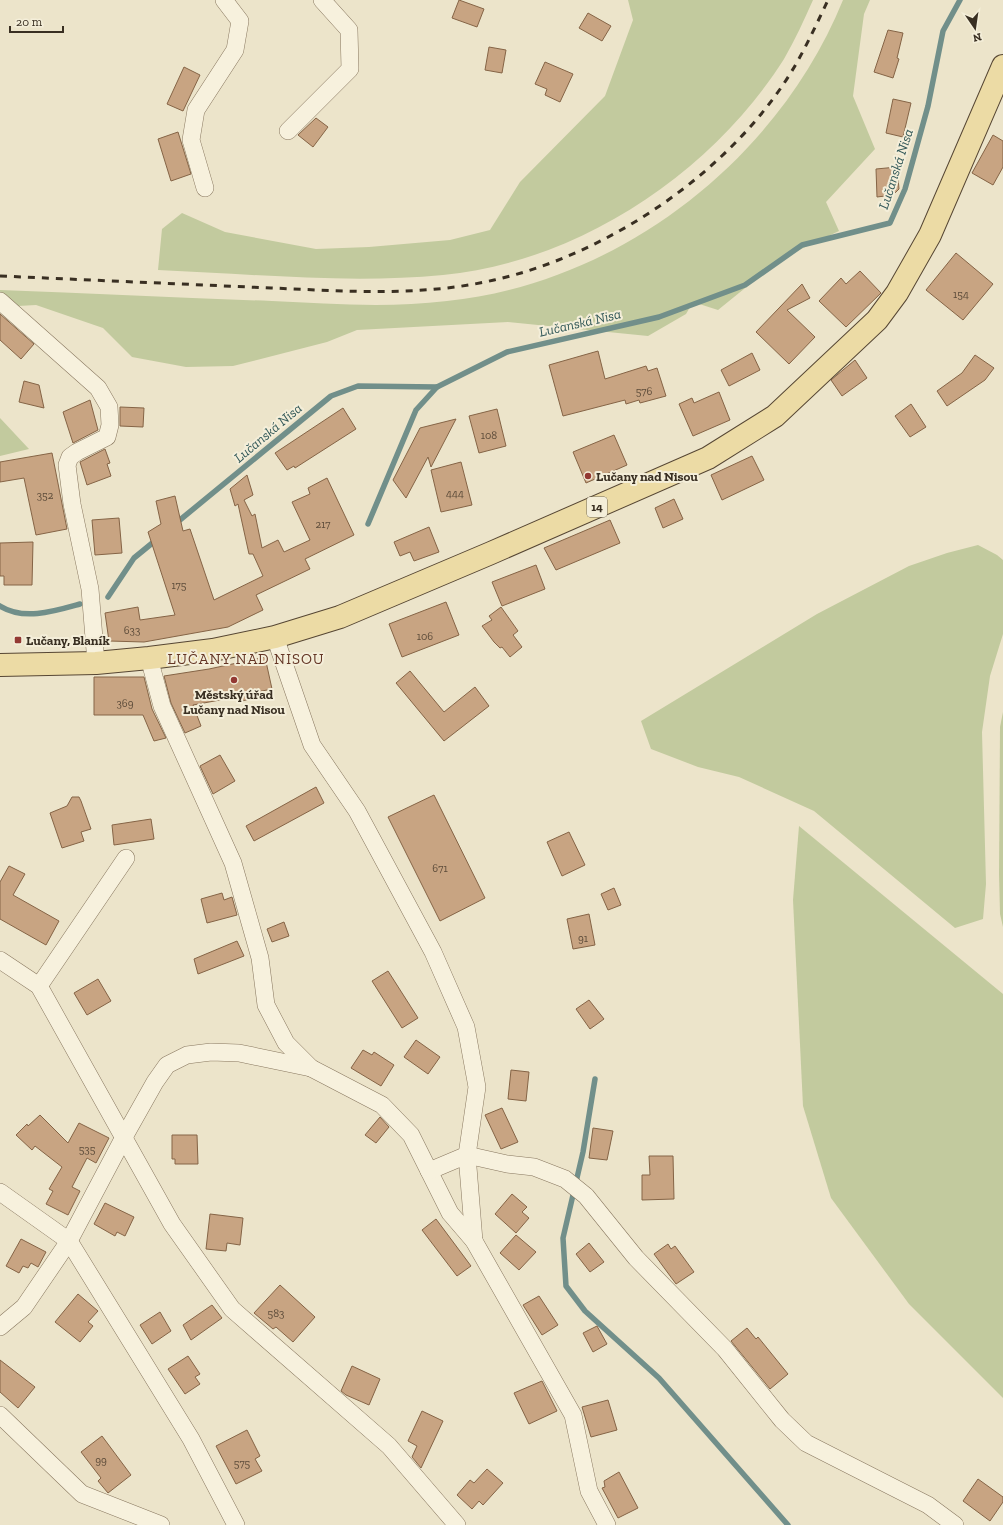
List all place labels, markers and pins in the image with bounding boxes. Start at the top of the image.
place label: Lučany nad Nisou [596,469,698,484]
marker: Lučany nad Nisou [583,471,593,481]
place label: Lučany, Blaník [26,633,110,648]
marker: Lučany, Blaník [13,635,23,645]
marker: Městský úřad Lučany nad Nisou [229,675,239,685]
place label: Městský úřad Lučany nad Nisou [183,687,285,717]

